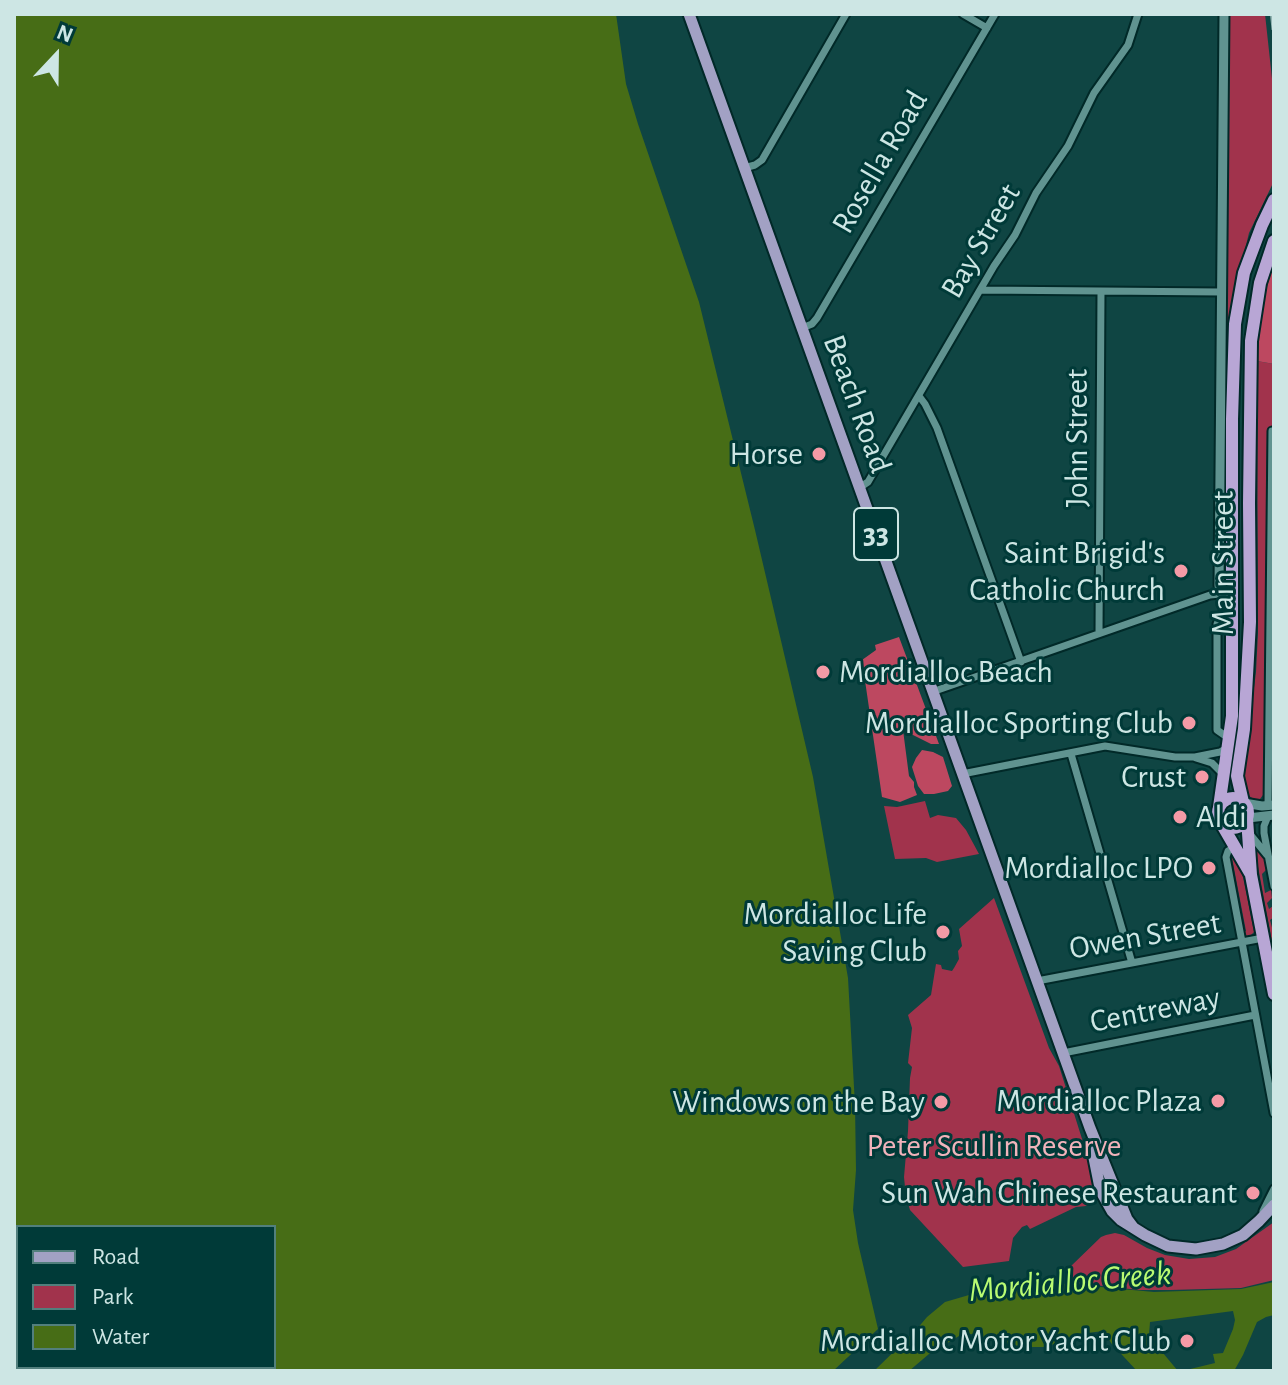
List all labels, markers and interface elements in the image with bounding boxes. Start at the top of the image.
north arrow [16,16,96,96]
text: N [54,21,76,47]
street label: Rosella Road [824,84,936,240]
street label: Bay Street [933,177,1029,305]
street label: Beach Road [814,330,900,478]
street label: John Street [1058,369,1096,507]
place label: Horse [729,435,803,473]
marker: Horse [810,445,828,463]
street label: Main Street [1204,491,1242,635]
road number: 33 [854,508,898,560]
place label: Saint Brigid's Catholic Church [969,534,1165,609]
marker: Saint Brigid's Catholic Church [1172,562,1190,580]
place label: Mordialloc Beach [839,653,1053,691]
marker: Mordialloc Beach [814,663,832,681]
place label: Mordialloc Sporting Club [865,704,1173,742]
marker: Mordialloc Sporting Club [1180,714,1198,732]
place label: Crust [1121,758,1186,796]
marker: Crust [1193,768,1211,786]
place label: Aldi [1196,798,1247,836]
marker: Aldi [1171,808,1189,826]
place label: Mordialloc LPO [1004,849,1193,887]
marker: Mordialloc LPO [1200,859,1218,877]
place label: Mordialloc Life Saving Club [744,895,927,970]
street label: Owen Street [1066,904,1224,968]
marker: Mordialloc Life Saving Club [934,923,952,941]
street label: Centreway [1087,979,1223,1041]
place label: Mordialloc Plaza [996,1082,1202,1120]
place label: Windows on the Bay [672,1083,925,1121]
marker: Mordialloc Plaza [1209,1092,1227,1110]
marker: Windows on the Bay [932,1093,950,1111]
park label: Peter Scullin Reserve [866,1127,1122,1165]
place label: Sun Wah Chinese Restaurant [881,1174,1237,1212]
marker: Sun Wah Chinese Restaurant [1244,1184,1262,1202]
legend [16,1225,276,1369]
text: Road [92,1245,140,1269]
water label: Mordialloc Creek [967,1253,1173,1311]
text: Park [92,1285,133,1309]
place label: Mordialloc Motor Yacht Club [820,1322,1171,1360]
text: Water [92,1325,149,1349]
marker: Mordialloc Motor Yacht Club [1178,1332,1196,1350]

